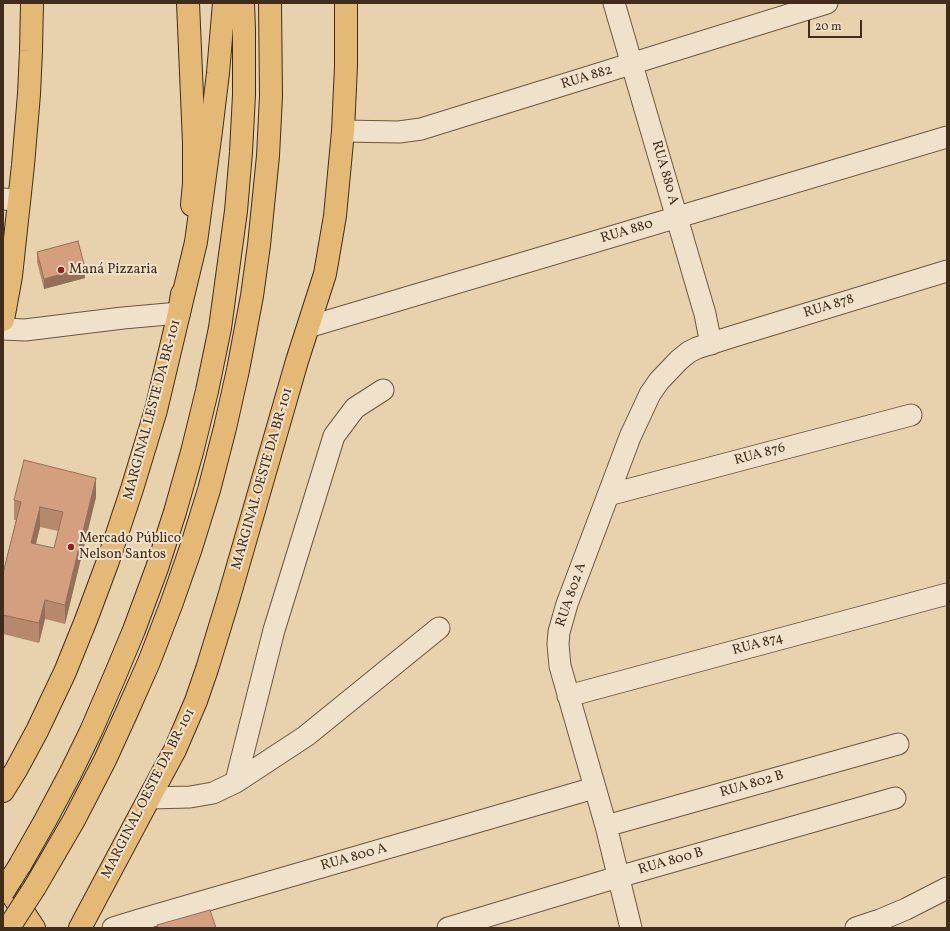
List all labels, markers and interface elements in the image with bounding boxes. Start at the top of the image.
scale bar [810,12,864,38]
text: 20 m [815,19,842,35]
street label: RUA 882 [559,62,615,94]
street label: RUA 880 A [647,139,681,207]
street label: RUA 880 [599,216,655,248]
place label: Maná Pizzaria [69,262,158,278]
marker: Maná Pizzaria [56,265,66,275]
street label: RUA 878 [802,291,856,323]
street label: MARGINAL LESTE DA BR-101 [121,318,185,502]
street label: MARGINAL OESTE DA BR-101 [229,386,297,572]
street label: RUA 876 [733,440,787,470]
place label: Mercado Público Nelson Santos [79,531,181,564]
marker: Mercado Público Nelson Santos [66,542,76,552]
street label: RUA 802 A [553,561,591,629]
street label: RUA 874 [731,630,785,660]
street label: MARGINAL OESTE DA BR-101 [99,706,199,882]
street label: RUA 802 B [718,768,786,802]
street label: RUA 800 A [319,841,389,875]
street label: RUA 800 B [637,845,705,879]

